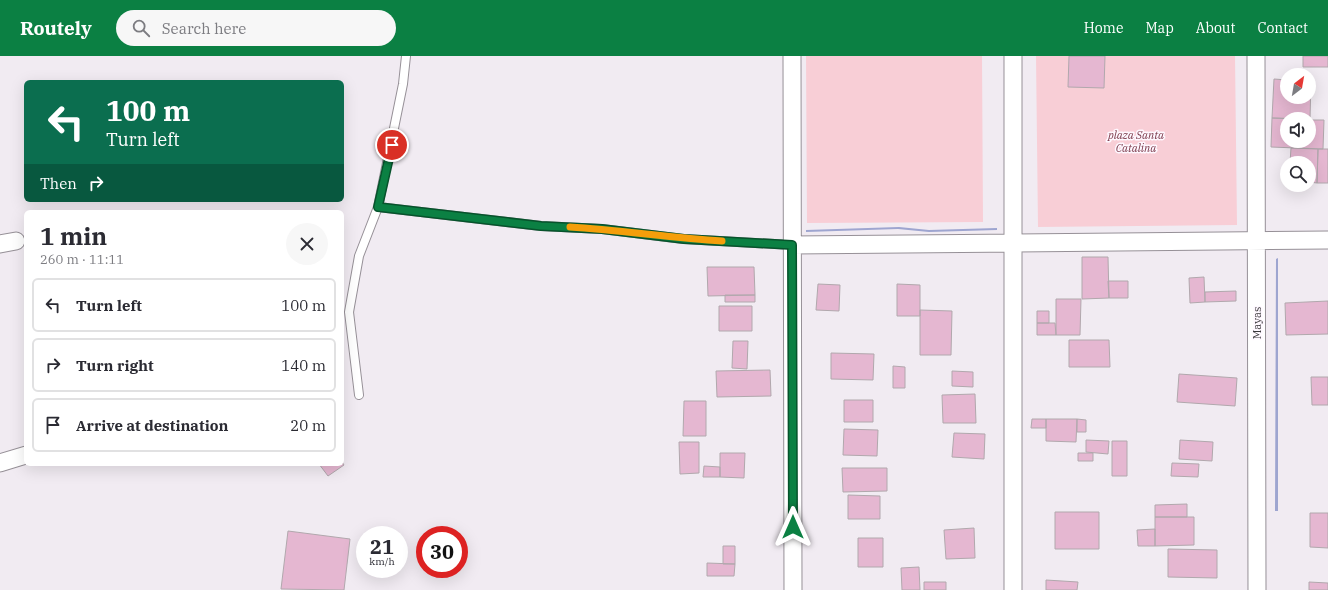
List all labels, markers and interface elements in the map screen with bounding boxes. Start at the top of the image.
search box [116,10,396,46]
text: Routely [20,16,92,40]
icon: search [130,17,152,39]
text: Search here [162,19,246,38]
text: Home [1084,19,1123,37]
text: Map [1145,19,1174,37]
text: About [1196,19,1235,37]
text: Contact [1257,19,1308,37]
north arrow [1280,68,1316,104]
map controls [1280,68,1316,192]
text: 100 m [106,92,190,129]
icon: left [40,96,92,148]
button: sound [1280,112,1316,148]
text: Turn left [106,128,180,151]
pin [375,128,409,162]
park label: plaza Santa Catalina [1107,128,1164,155]
icon: arrive [381,134,403,156]
button: search [1280,156,1316,192]
icon: right [85,172,107,194]
text: Then [40,174,77,193]
text: 1 min [40,220,107,252]
button: close [286,223,328,265]
text: 260 m · 11:11 [40,251,124,268]
icon: left [42,294,64,316]
text: Turn left [76,296,142,315]
text: 100 m [281,296,326,315]
street label: Mayas [1250,307,1264,339]
icon: right [42,354,64,376]
text: Turn right [76,356,154,375]
text: 140 m [281,356,326,375]
icon: arrive [42,414,64,436]
text: Arrive at destination [76,416,228,435]
text: 20 m [290,416,326,435]
position arrow [772,506,814,548]
speed limit sign: 30 [416,526,468,578]
text: 21 [370,533,394,560]
text: km/h [369,555,395,568]

